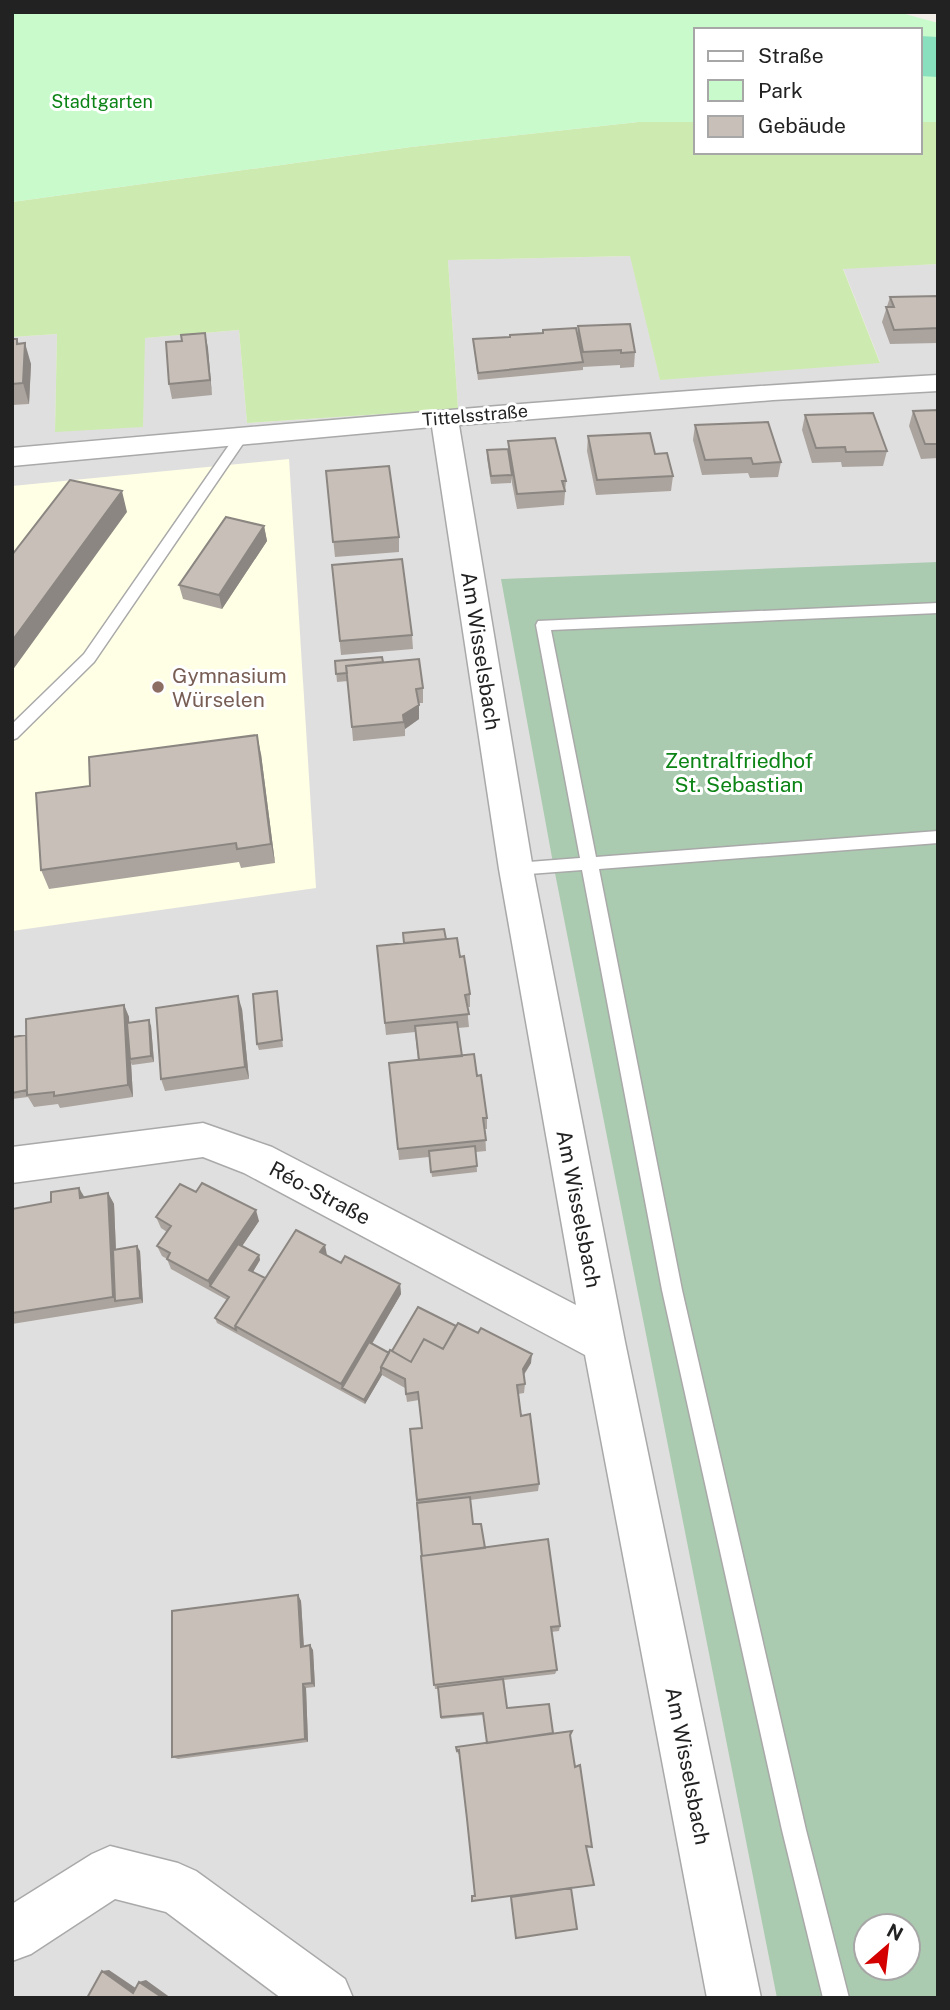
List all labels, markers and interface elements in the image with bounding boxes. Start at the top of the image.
legend [694,28,922,154]
text: Straße [758,43,824,68]
text: Park [758,78,803,103]
park label: Stadtgarten [51,91,153,112]
text: Gebäude [758,113,846,138]
street label: Tittelsstraße [421,400,529,430]
street label: Am Wisselsbach [456,570,506,732]
place label: Gymnasium Würselen [172,663,287,712]
marker: Gymnasium Würselen [150,679,166,695]
park label: Zentralfriedhof St. Sebastian [665,748,813,797]
street label: Am Wisselsbach [551,1128,607,1290]
street label: Réo-Straße [265,1156,375,1230]
street label: Am Wisselsbach [660,1685,716,1847]
north arrow [852,1912,922,1982]
text: N [883,1919,907,1945]

